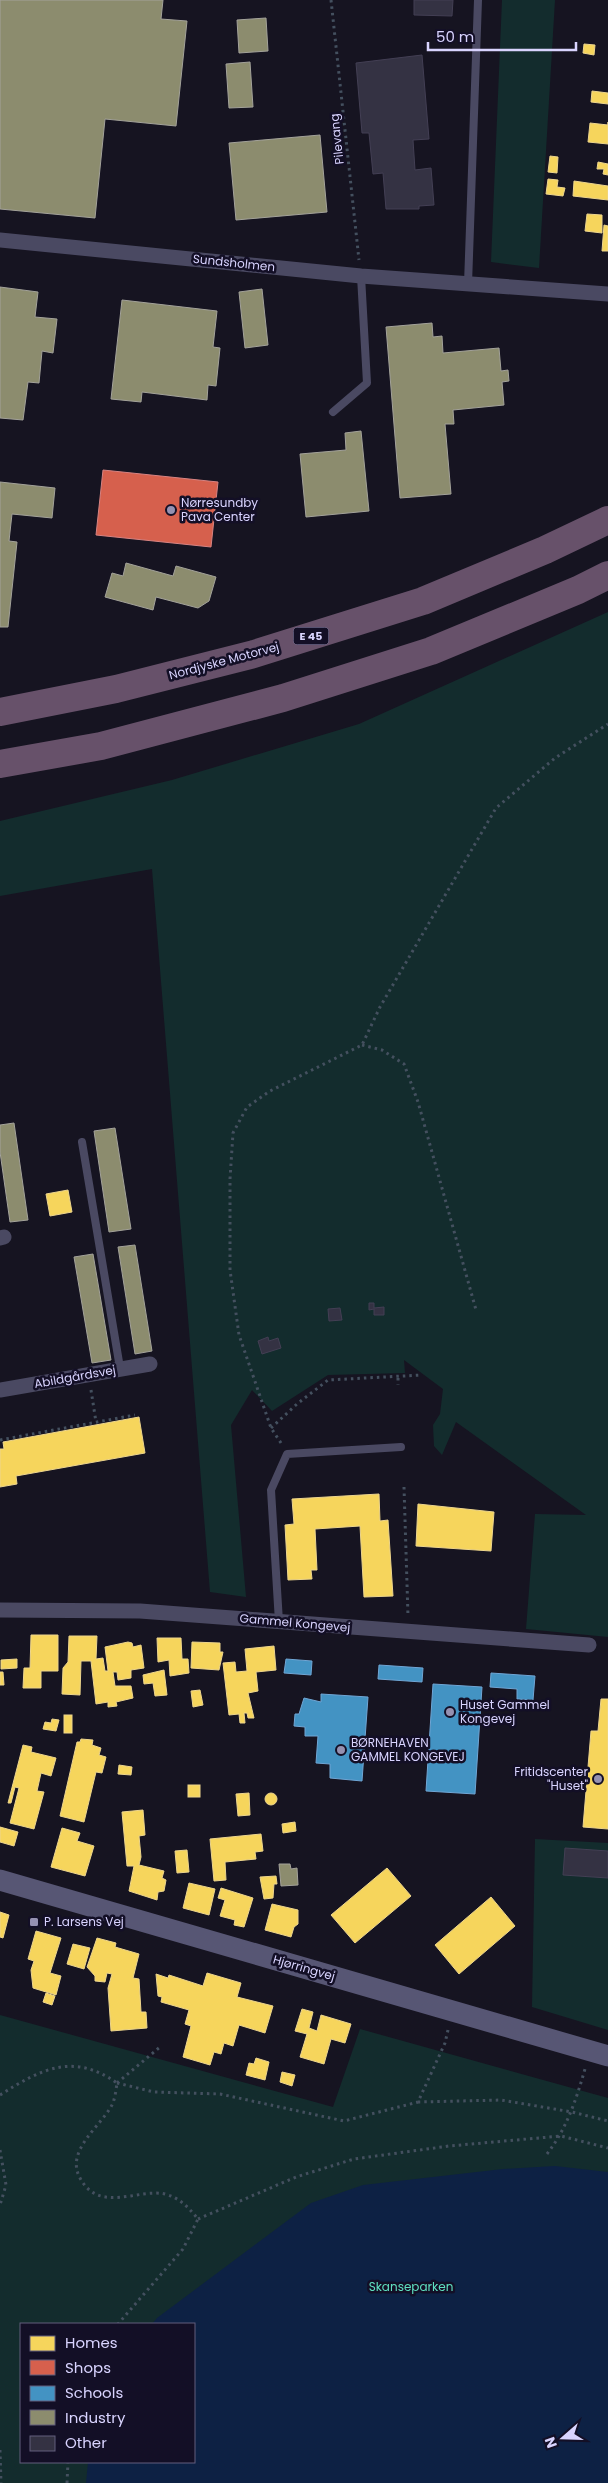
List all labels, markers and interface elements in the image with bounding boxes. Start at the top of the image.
scale bar [428,20,576,52]
text: 50 m [436,26,474,47]
street label: Pilevang [325,113,348,165]
street label: Sundsholmen [192,250,276,275]
place label: Nørresundby Pava Center [181,494,258,525]
marker: Nørresundby Pava Center [165,504,177,516]
road number: E 45 [294,628,328,644]
street label: Nordjyske Motorvej [167,638,281,683]
street label: Abildgårdsvej [33,1361,117,1392]
street label: Gammel Kongevej [239,1609,351,1636]
place label: Huset Gammel Kongevej [460,1696,550,1727]
marker: Huset Gammel Kongevej [444,1706,456,1718]
place label: BØRNEHAVEN GAMMEL KONGEVEJ [351,1734,465,1765]
marker: BØRNEHAVEN GAMMEL KONGEVEJ [335,1744,347,1756]
place label: Fritidscenter "Huset" [514,1763,589,1794]
marker: Fritidscenter "Huset" [592,1773,604,1785]
place label: P. Larsens Vej [44,1913,124,1930]
marker: P. Larsens Vej [28,1916,40,1928]
street label: Hjørringvej [271,1951,337,1984]
park label: Skanseparken [369,2278,453,2295]
legend [20,2323,195,2463]
text: Homes [65,2332,118,2353]
text: Shops [65,2357,111,2378]
text: Schools [65,2382,123,2403]
text: Industry [65,2407,126,2428]
north arrow [538,2413,588,2463]
text: Other [65,2432,107,2453]
text: N [540,2434,562,2451]

